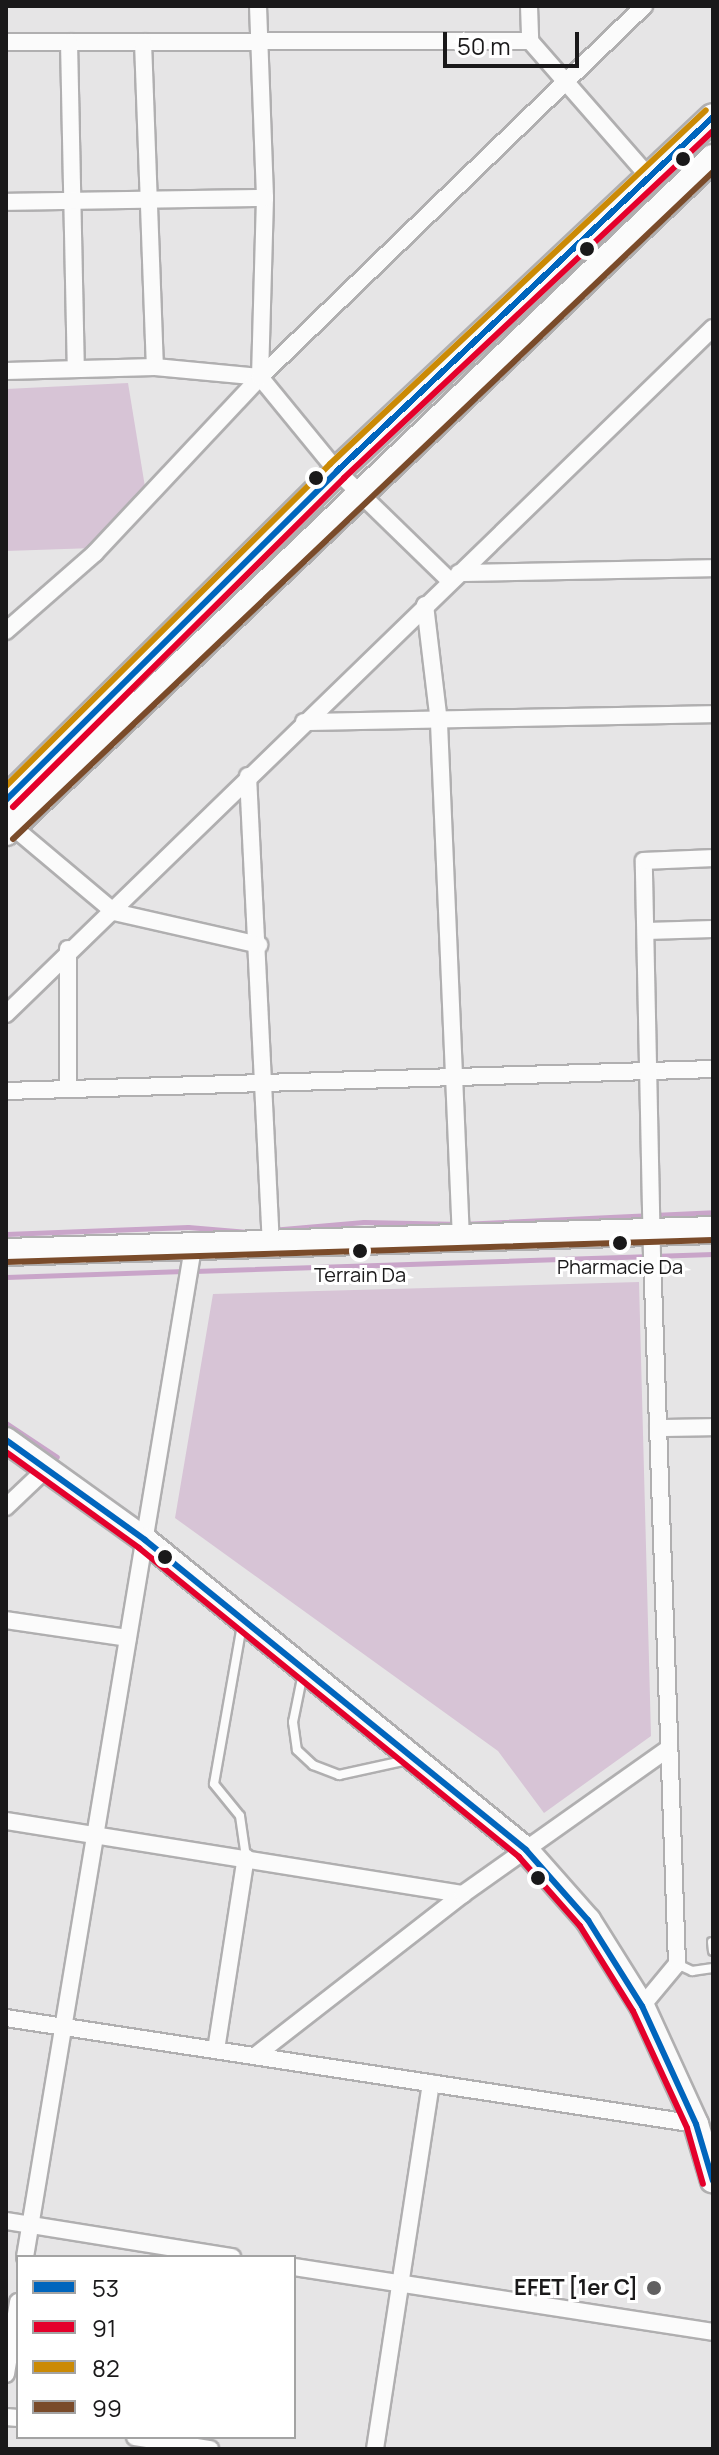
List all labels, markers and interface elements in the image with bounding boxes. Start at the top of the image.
scale bar [447,16,583,66]
text: 50 m [457,29,511,62]
unlabelled marker [675,151,691,167]
unlabelled marker [579,241,595,257]
unlabelled marker [308,470,324,486]
marker: Pharmacie Da [612,1235,628,1251]
marker: Terrain Da [352,1243,368,1259]
place label: Pharmacie Da [557,1254,683,1278]
place label: Terrain Da [314,1262,406,1286]
unlabelled marker [157,1549,173,1565]
unlabelled marker [530,1870,546,1886]
legend [16,2255,296,2439]
text: 53 [92,2271,119,2304]
place label: EFET [1er C] [513,2275,638,2301]
marker: EFET [1er C] [645,2279,663,2297]
text: 91 [92,2311,116,2344]
text: 82 [92,2351,120,2384]
text: 99 [92,2391,122,2424]

